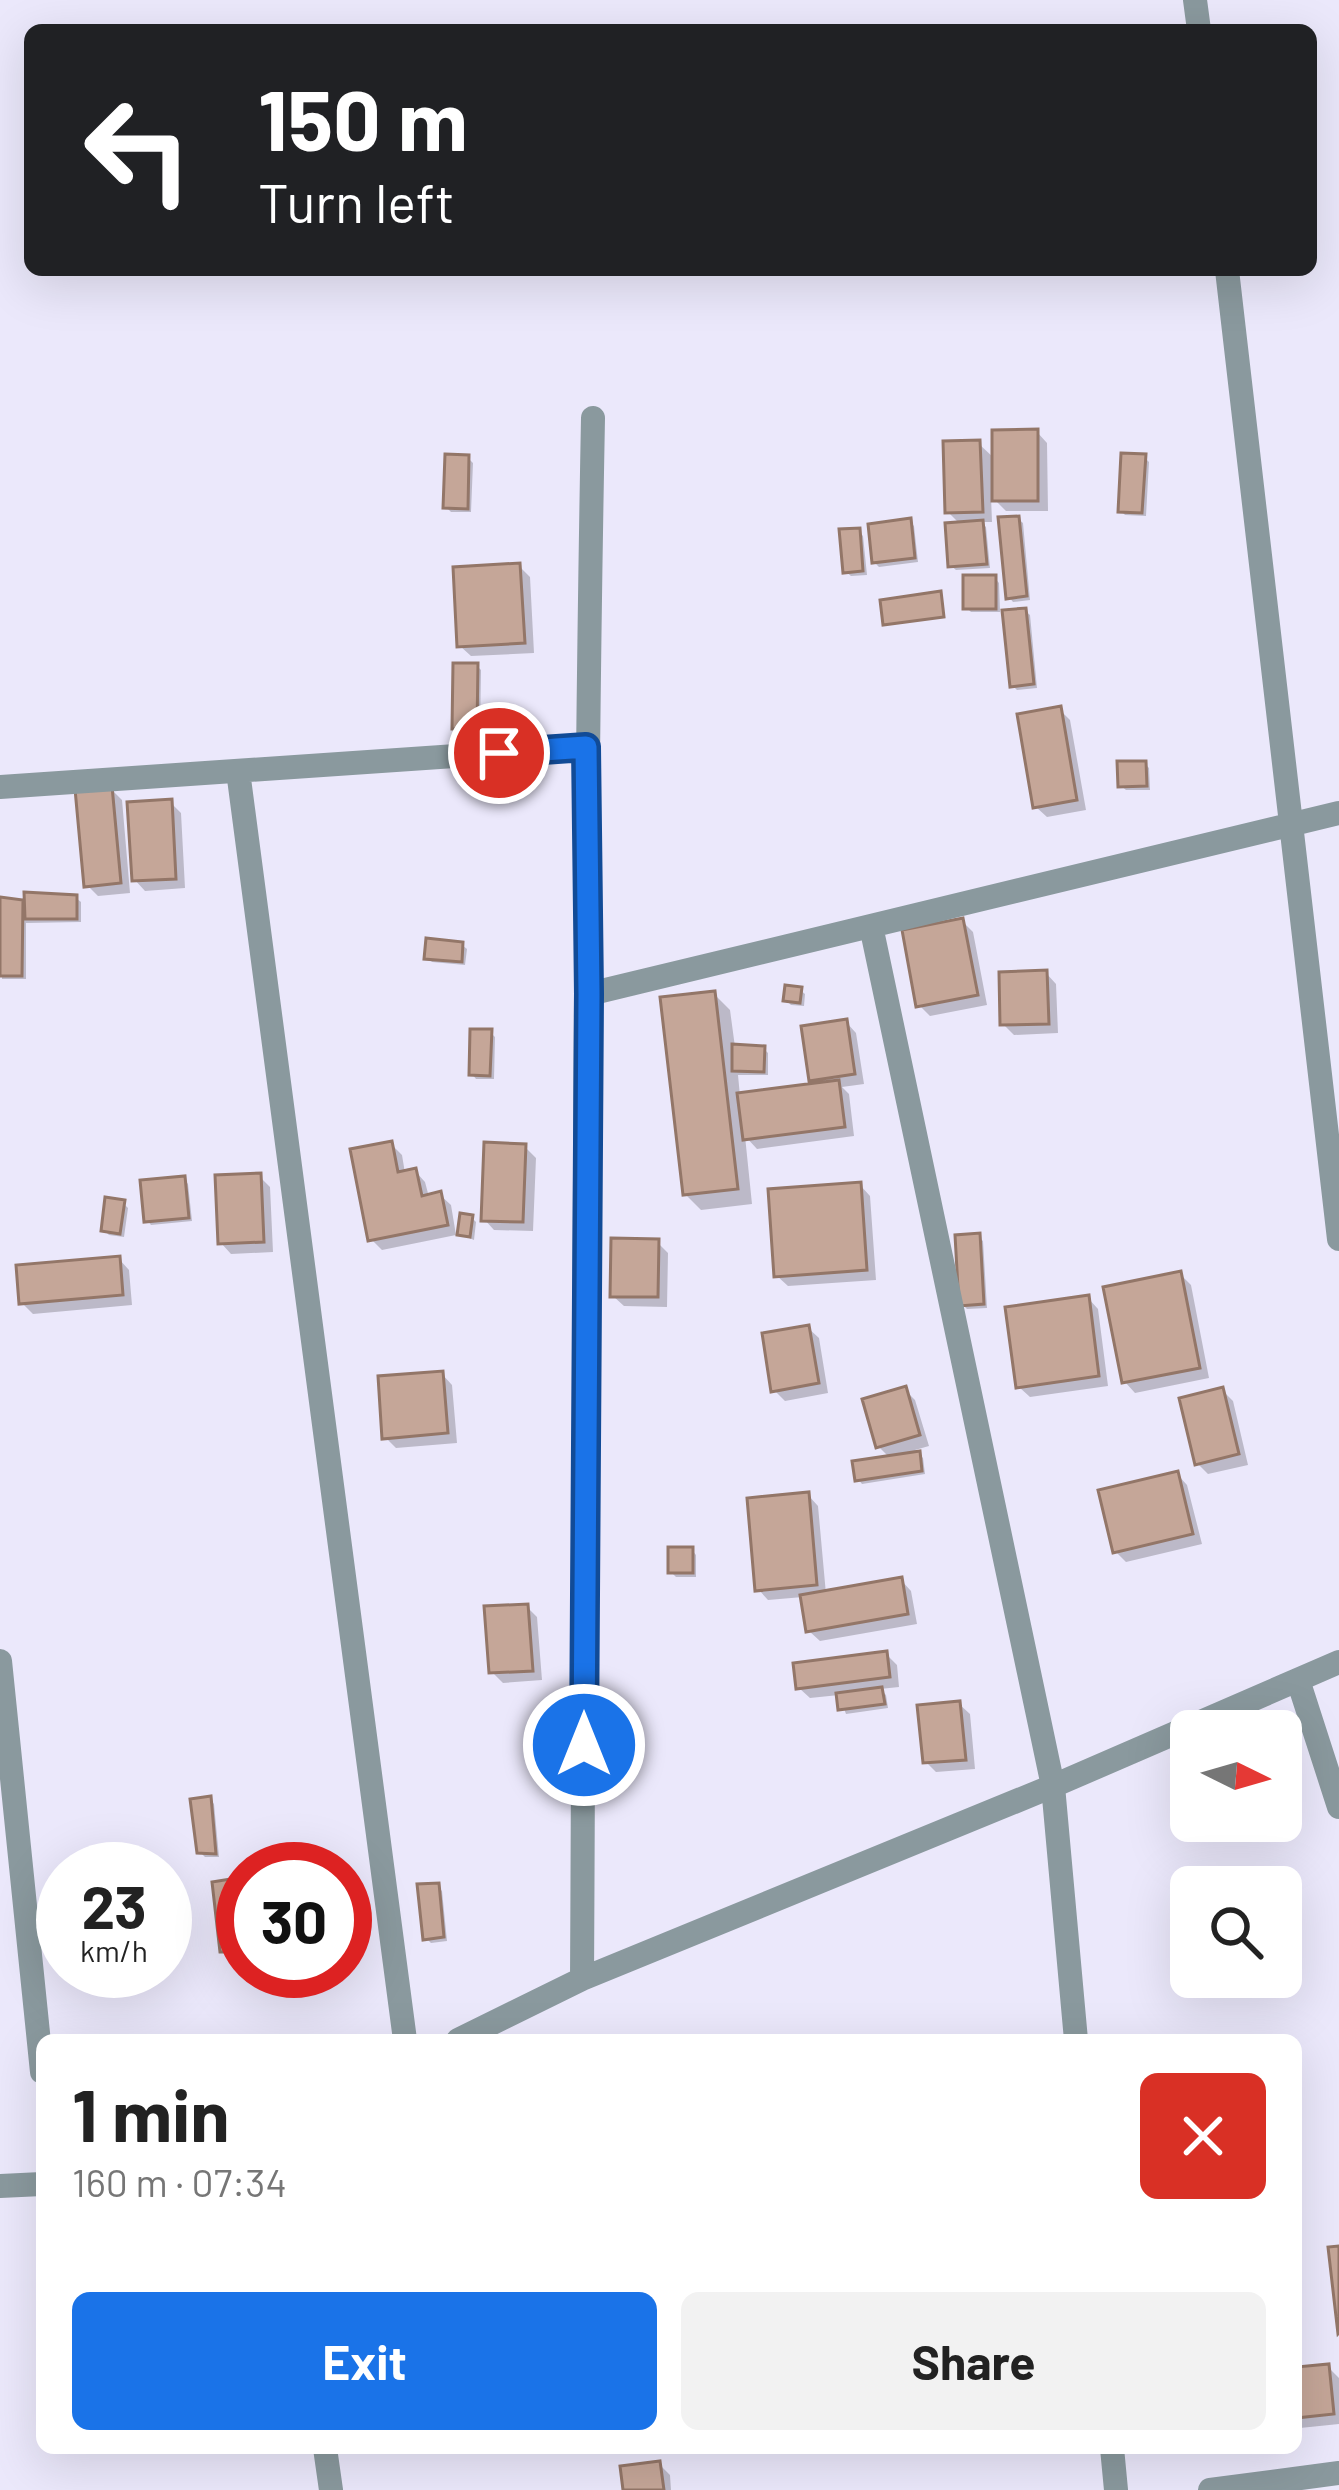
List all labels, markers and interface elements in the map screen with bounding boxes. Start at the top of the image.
text: 150 m [258,67,468,168]
icon: left [60,72,216,228]
text: Turn left [258,169,455,234]
pin [448,702,550,804]
icon: arrive [466,720,532,786]
position arrow [521,1682,647,1808]
north arrow [1170,1710,1302,1842]
map controls [1170,1710,1302,1998]
speed limit sign: 30 [216,1842,372,1998]
button: search [1170,1866,1302,1998]
text: 23 [81,1869,147,1941]
text: km/h [80,1932,148,1968]
text: 1 min [72,2070,230,2156]
button: close [1140,2073,1266,2199]
text: 160 m · 07:34 [72,2158,287,2205]
button: Exit [72,2292,657,2430]
button: Share [681,2292,1266,2430]

